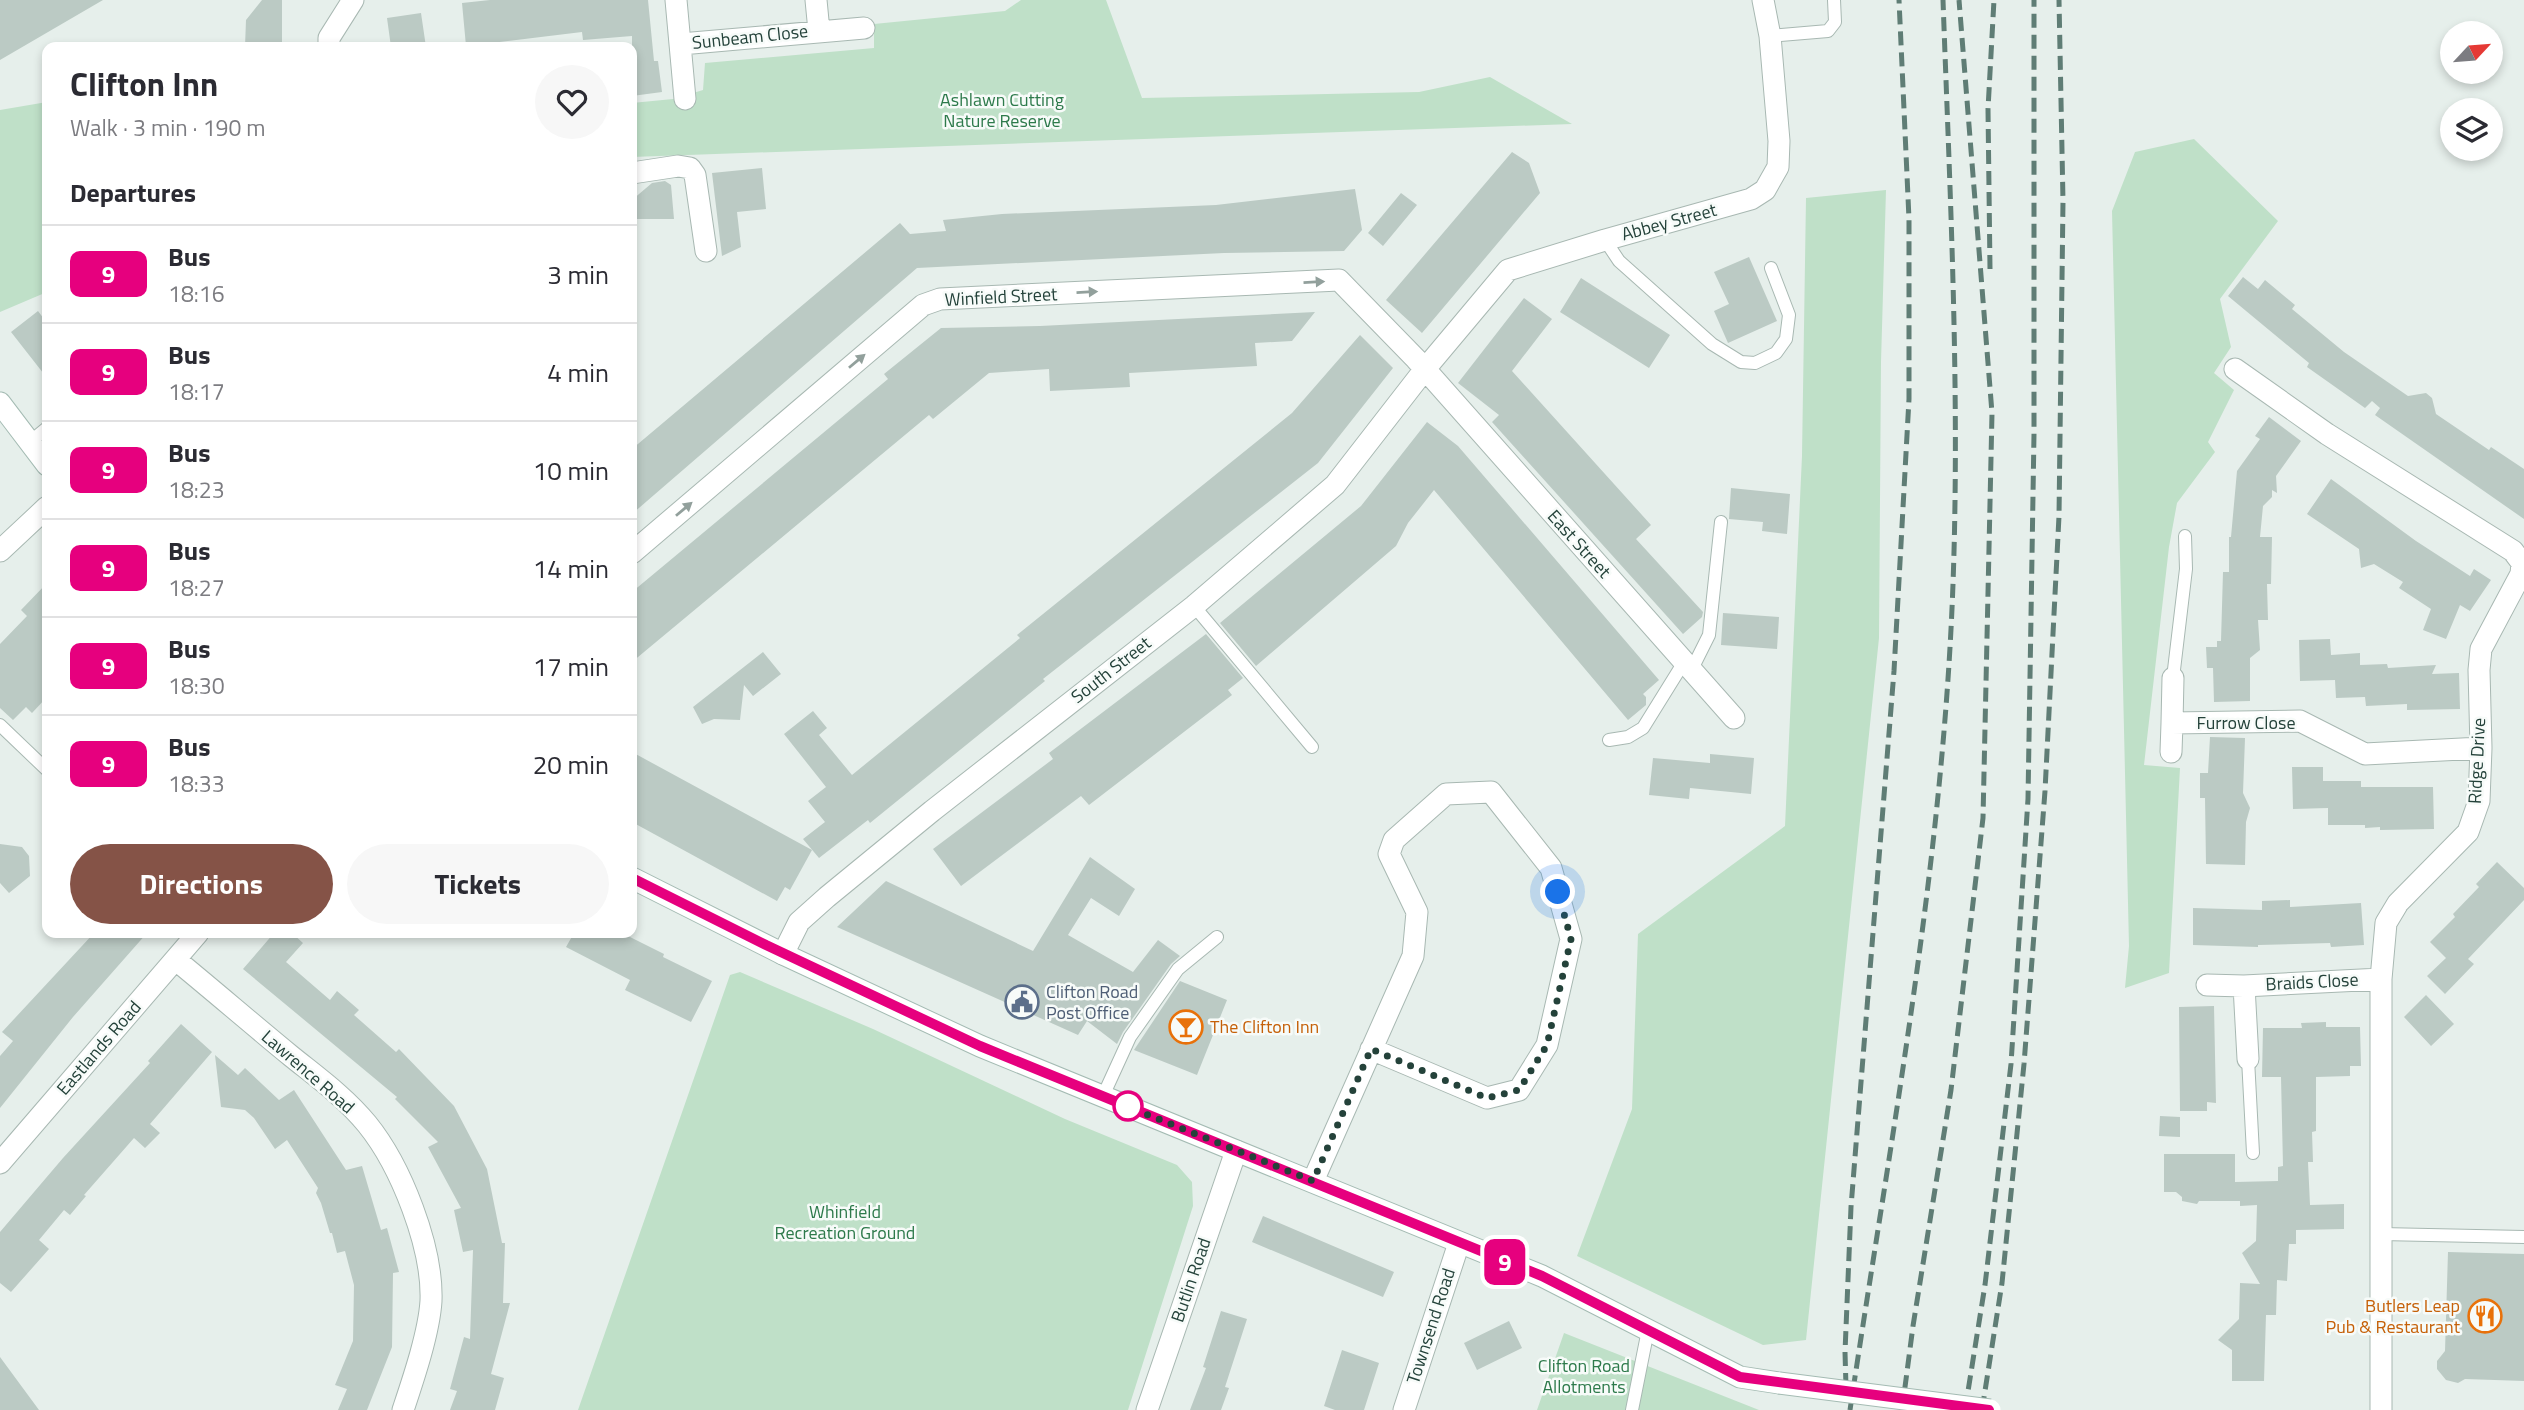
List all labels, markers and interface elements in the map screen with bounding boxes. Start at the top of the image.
street label: Sunbeam Close [691,17,809,56]
north arrow [2440,21,2502,84]
map controls [2440,21,2503,161]
text: Clifton Inn [70,59,218,109]
button: heart [535,65,609,139]
park label: Ashlawn Cutting Nature Reserve [940,86,1064,134]
button: layers [2440,98,2503,161]
text: Walk · 3 min · 190 m [70,110,266,145]
text: Departures [70,173,196,212]
street label: Abbey Street [1618,196,1720,247]
text: Bus [168,237,210,276]
text: 3 min [547,255,609,294]
text: 9 [102,256,115,292]
text: 18:16 [168,276,225,311]
one-way arrow [1303,276,1325,287]
street label: Winfield Street [944,280,1059,313]
one-way arrow [1076,287,1098,298]
text: Bus [168,335,210,374]
text: 4 min [547,353,609,392]
text: 9 [102,354,115,390]
one-way arrow [848,354,865,369]
text: 18:17 [168,374,225,409]
text: Bus [168,433,210,472]
text: 10 min [533,451,609,490]
text: 9 [102,452,115,488]
text: 18:23 [168,472,225,507]
one-way arrow [675,502,692,517]
street label: East Street [1541,503,1618,584]
text: Bus [168,531,210,570]
text: 14 min [533,549,609,588]
text: 9 [102,550,115,586]
text: 18:27 [168,570,225,605]
text: Bus [168,629,210,668]
street label: South Street [1065,629,1157,710]
text: 17 min [533,647,609,686]
text: 9 [102,648,115,684]
text: 18:30 [168,668,225,703]
street label: Furrow Close [2197,709,2295,736]
street label: Ridge Drive [2461,717,2492,805]
text: Bus [168,727,210,766]
text: 20 min [533,745,609,784]
text: 9 [102,746,115,782]
text: 18:33 [168,766,225,801]
button: Directions [70,844,333,924]
button: Tickets [347,844,609,924]
your location [1540,874,1575,909]
street label: Braids Close [2265,966,2359,997]
place label: Clifton Road Post Office [1046,978,1138,1026]
public building icon: Clifton Road Post Office [1003,983,1041,1021]
street label: Eastlands Road [50,995,147,1101]
bar icon: The Clifton Inn [1167,1008,1205,1046]
place label: The Clifton Inn [1210,1013,1319,1040]
street label: Lawrence Road [256,1023,361,1120]
unlabelled marker [1113,1091,1143,1121]
park label: Whinfield Recreation Ground [775,1198,915,1246]
street label: Butlin Road [1163,1234,1218,1326]
line badge: 9 [1482,1239,1528,1285]
text: 9 [1498,1244,1512,1280]
street label: Townsend Road [1399,1265,1462,1387]
place label: Butlers Leap Pub & Restaurant [2326,1292,2461,1340]
restaurant icon: Butlers Leap Pub & Restaurant [2466,1297,2504,1335]
park label: Clifton Road Allotments [1538,1352,1630,1400]

